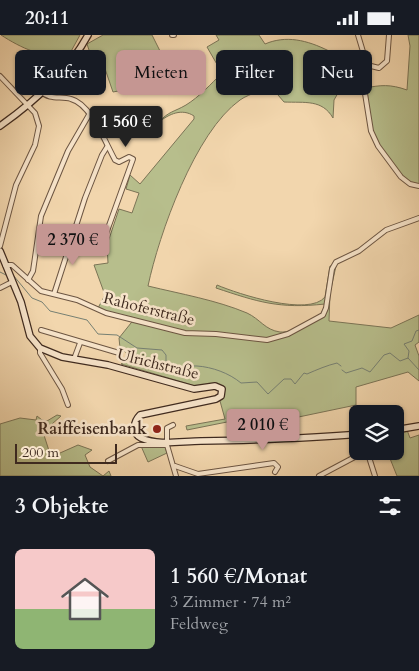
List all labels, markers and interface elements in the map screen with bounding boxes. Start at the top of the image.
text: 20:11 [25,5,69,31]
chip: Kaufen [15,50,106,95]
chip: Mieten [116,50,206,95]
chip: Filter [216,50,293,95]
chip: Neu [303,50,372,95]
pin: 1 560 € [80,105,172,148]
text: 1 560 € [101,111,151,133]
pin: 2 370 € [27,223,119,266]
text: 2 370 € [48,229,98,251]
street label: Rahoferstraße [101,287,197,331]
street label: Ulrichstraße [115,343,201,385]
map controls [349,405,404,460]
button: layers [349,405,404,460]
pin: 2 010 € [217,409,309,451]
text: 2 010 € [238,414,288,436]
place label: Raiffeisenbank [38,418,147,440]
marker: Raiffeisenbank [151,423,163,435]
scale bar [15,441,118,464]
text: 200 m [22,443,59,462]
text: 3 Objekte [15,492,109,521]
icon: filters [376,492,404,520]
text: 1 560 €/Monat [170,562,307,591]
icon: home [55,569,115,629]
text: 3 Zimmer · 74 m² [170,591,291,613]
text: Feldweg [170,613,228,635]

